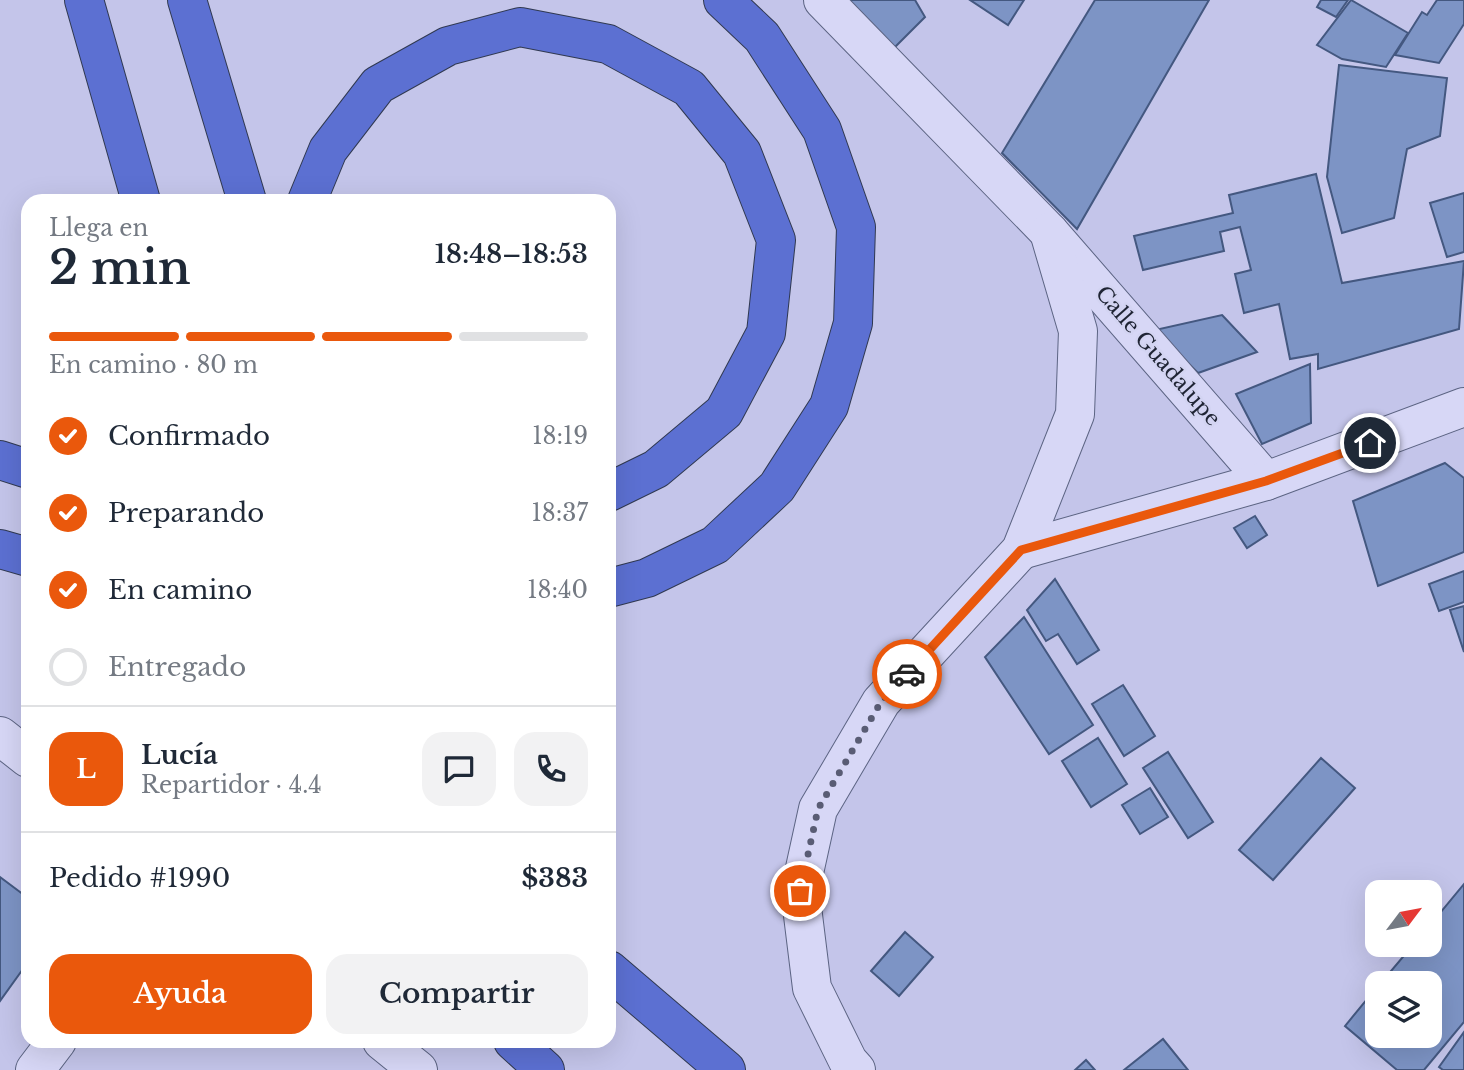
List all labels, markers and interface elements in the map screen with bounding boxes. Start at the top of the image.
text: Llega en [49,214,148,242]
text: 18:48–18:53 [434,238,588,270]
text: 2 min [49,239,191,296]
street label: Calle Guadalupe [1090,281,1226,431]
text: En camino · 80 m [49,351,258,379]
pin [1340,413,1400,473]
icon: check [49,417,87,455]
text: Confirmado [108,420,270,452]
text: 18:19 [532,422,588,450]
icon: home [1351,424,1389,462]
icon: check [49,494,87,532]
text: Preparando [108,497,264,529]
text: 18:37 [532,499,588,527]
icon: check [49,571,87,609]
text: En camino [108,574,252,606]
text: 18:40 [527,576,588,604]
courier [872,639,942,709]
text: Entregado [108,651,246,683]
icon: car [888,655,926,693]
button: chat [422,732,496,806]
button: phone [514,732,588,806]
text: Lucía [141,739,218,771]
text: L [76,753,96,785]
text: Repartidor · 4.4 [141,771,322,799]
pin [770,861,830,921]
text: Pedido #1990 [49,862,230,894]
text: $383 [522,862,588,894]
icon: bag [781,872,819,910]
north arrow [1365,880,1442,957]
map controls [1365,880,1442,1048]
button: Ayuda [49,954,312,1034]
button: Compartir [326,954,588,1034]
button: layers [1365,971,1442,1048]

